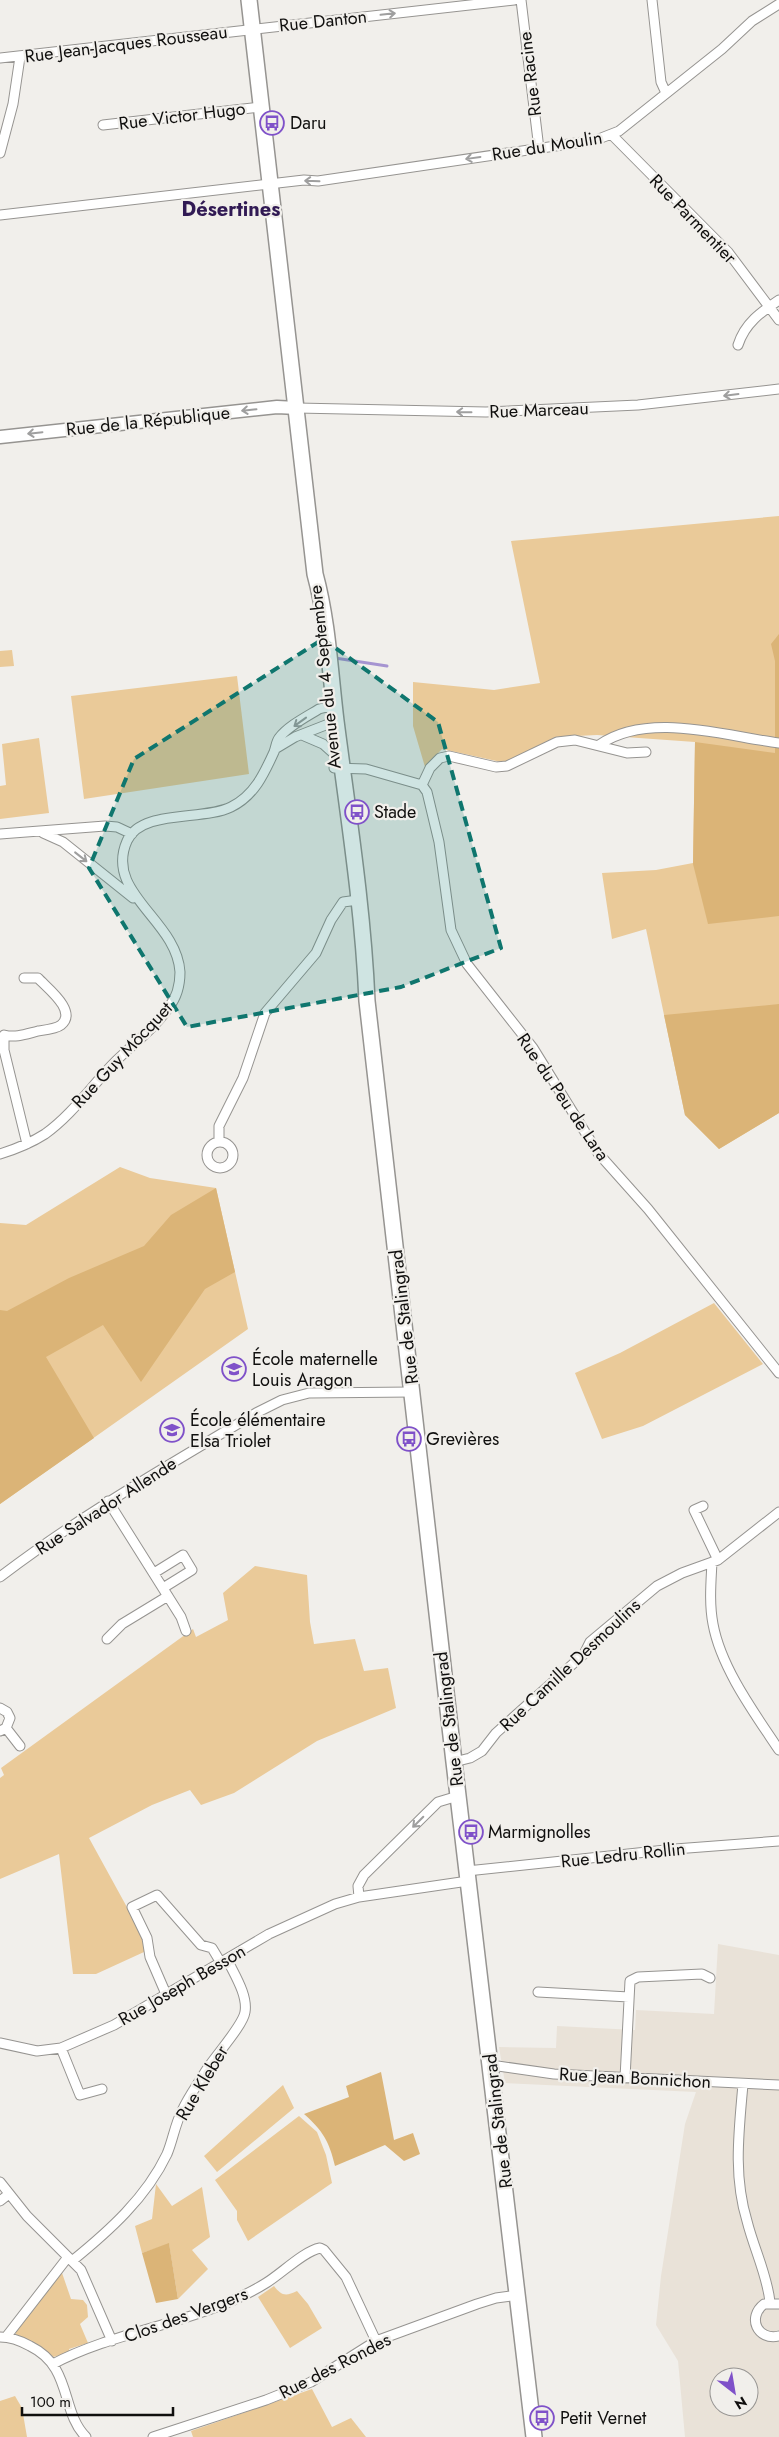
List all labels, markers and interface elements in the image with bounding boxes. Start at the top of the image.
street label: Rue Danton [278,3,368,39]
one-way arrow [380,9,396,19]
street label: Rue Jean-Jacques Rousseau [23,19,229,69]
street label: Rue Racine [512,30,548,118]
street label: Rue Victor Hugo [117,95,247,137]
bus stop icon: Daru [259,110,285,136]
place label: Daru [290,110,327,136]
street label: Rue du Moulin [490,124,604,168]
one-way arrow [466,153,482,163]
street label: Rue Parmentier [644,168,743,270]
one-way arrow [305,176,321,185]
district label: Désertines [182,195,280,224]
one-way arrow [723,390,739,400]
street label: Rue Marceau [489,395,589,425]
street label: Rue de la République [65,399,231,443]
one-way arrow [241,405,257,415]
one-way arrow [456,407,472,417]
one-way arrow [27,428,43,438]
street label: Avenue du 4 Septembre [302,584,348,770]
one-way arrow [294,716,307,727]
bus stop icon: Stade [344,799,370,825]
place label: Stade [374,799,416,825]
one-way arrow [75,852,88,863]
street label: Rue Guy Môcquet [66,995,179,1114]
street label: Rue du Peu de Lara [510,1028,616,1166]
street label: Rue de Stalingrad [383,1248,425,1386]
place label: École maternelle Louis Aragon [252,1346,378,1393]
school or university icon: École maternelle Louis Aragon [221,1356,247,1382]
place label: École élémentaire Elsa Triolet [190,1407,325,1454]
school or university icon: École élémentaire Elsa Triolet [159,1417,185,1443]
bus stop icon: Grevières [396,1426,422,1452]
place label: Grevières [426,1426,499,1452]
street label: Rue Salvador Allende [30,1451,182,1561]
street label: Rue Camille Desmoulins [494,1593,646,1737]
street label: Rue de Stalingrad [428,1650,470,1788]
one-way arrow [412,1815,424,1828]
bus stop icon: Marmignolles [458,1819,484,1845]
place label: Marmignolles [488,1819,590,1845]
street label: Rue Ledru Rollin [559,1836,687,1874]
street label: Rue Joseph Besson [114,1938,250,2032]
street label: Rue Kleber [169,2040,235,2125]
street label: Rue de Stalingrad [477,2052,519,2190]
street label: Rue Jean Bonnichon [558,2061,712,2095]
street label: Clos des Vergers [121,2281,251,2349]
street label: Rue des Rondes [275,2327,395,2405]
north arrow [709,2367,759,2417]
scale bar [22,2384,174,2416]
text: 100 m [30,2391,71,2413]
text: N [731,2392,751,2415]
bus stop icon: Petit Vernet [529,2405,555,2431]
place label: Petit Vernet [560,2405,647,2431]

